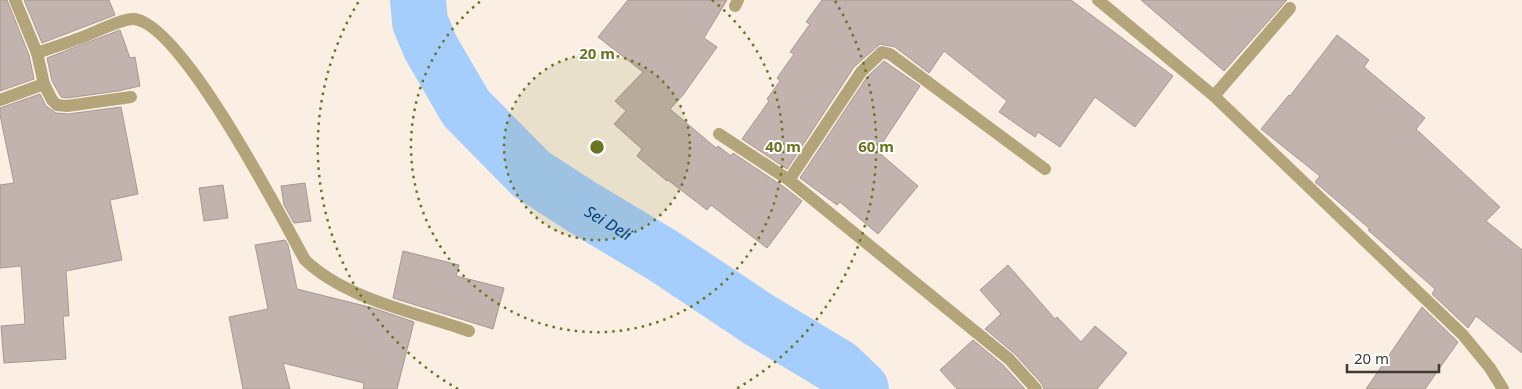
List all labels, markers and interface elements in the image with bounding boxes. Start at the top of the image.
text: 20 m [579,43,615,63]
text: 40 m [765,136,801,156]
text: 60 m [858,136,894,156]
centre of rings [588,138,606,156]
water label: Sei Deli [581,200,637,246]
scale bar [1347,342,1440,374]
text: 20 m [1354,348,1389,368]

